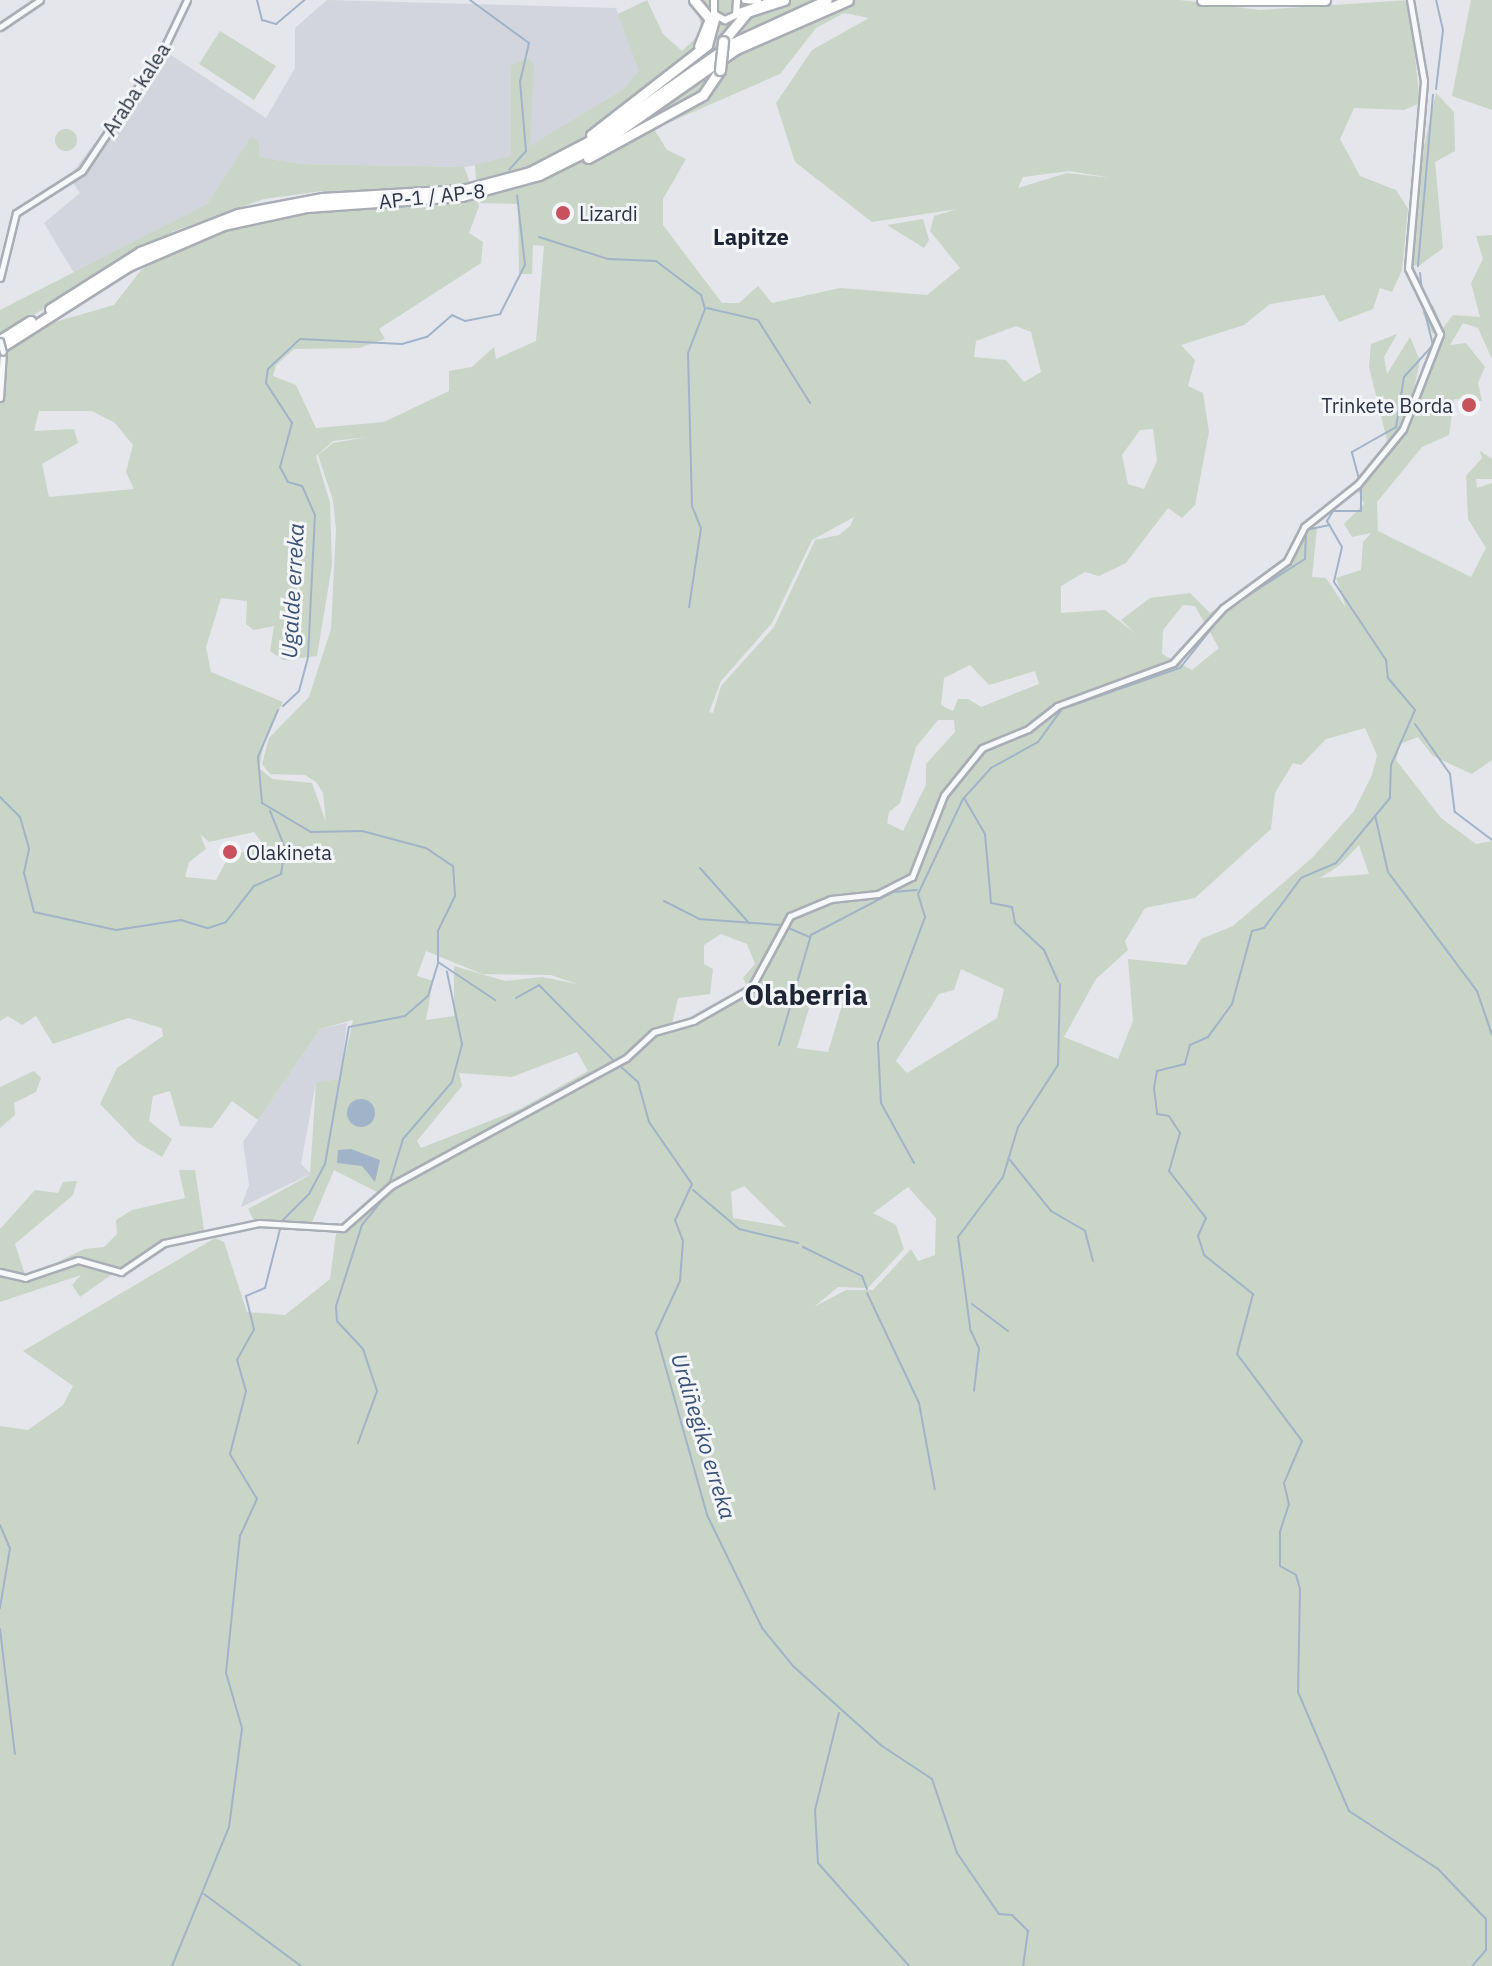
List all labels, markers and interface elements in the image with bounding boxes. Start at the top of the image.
street label: Araba kalea [97,38,175,140]
street label: AP-1 / AP-8 [378,178,486,214]
place label: Lizardi [579,201,638,225]
marker: Lizardi [554,204,572,222]
district label: Lapitze [713,224,789,250]
place label: Trinkete Borda [1321,393,1453,417]
marker: Trinkete Borda [1460,396,1478,414]
water label: Ugalde erreka [275,523,309,659]
place label: Olakineta [246,840,332,864]
marker: Olakineta [221,843,239,861]
district label: Olaberria [744,978,868,1012]
water label: Urdiñegiko erreka [666,1350,742,1522]

